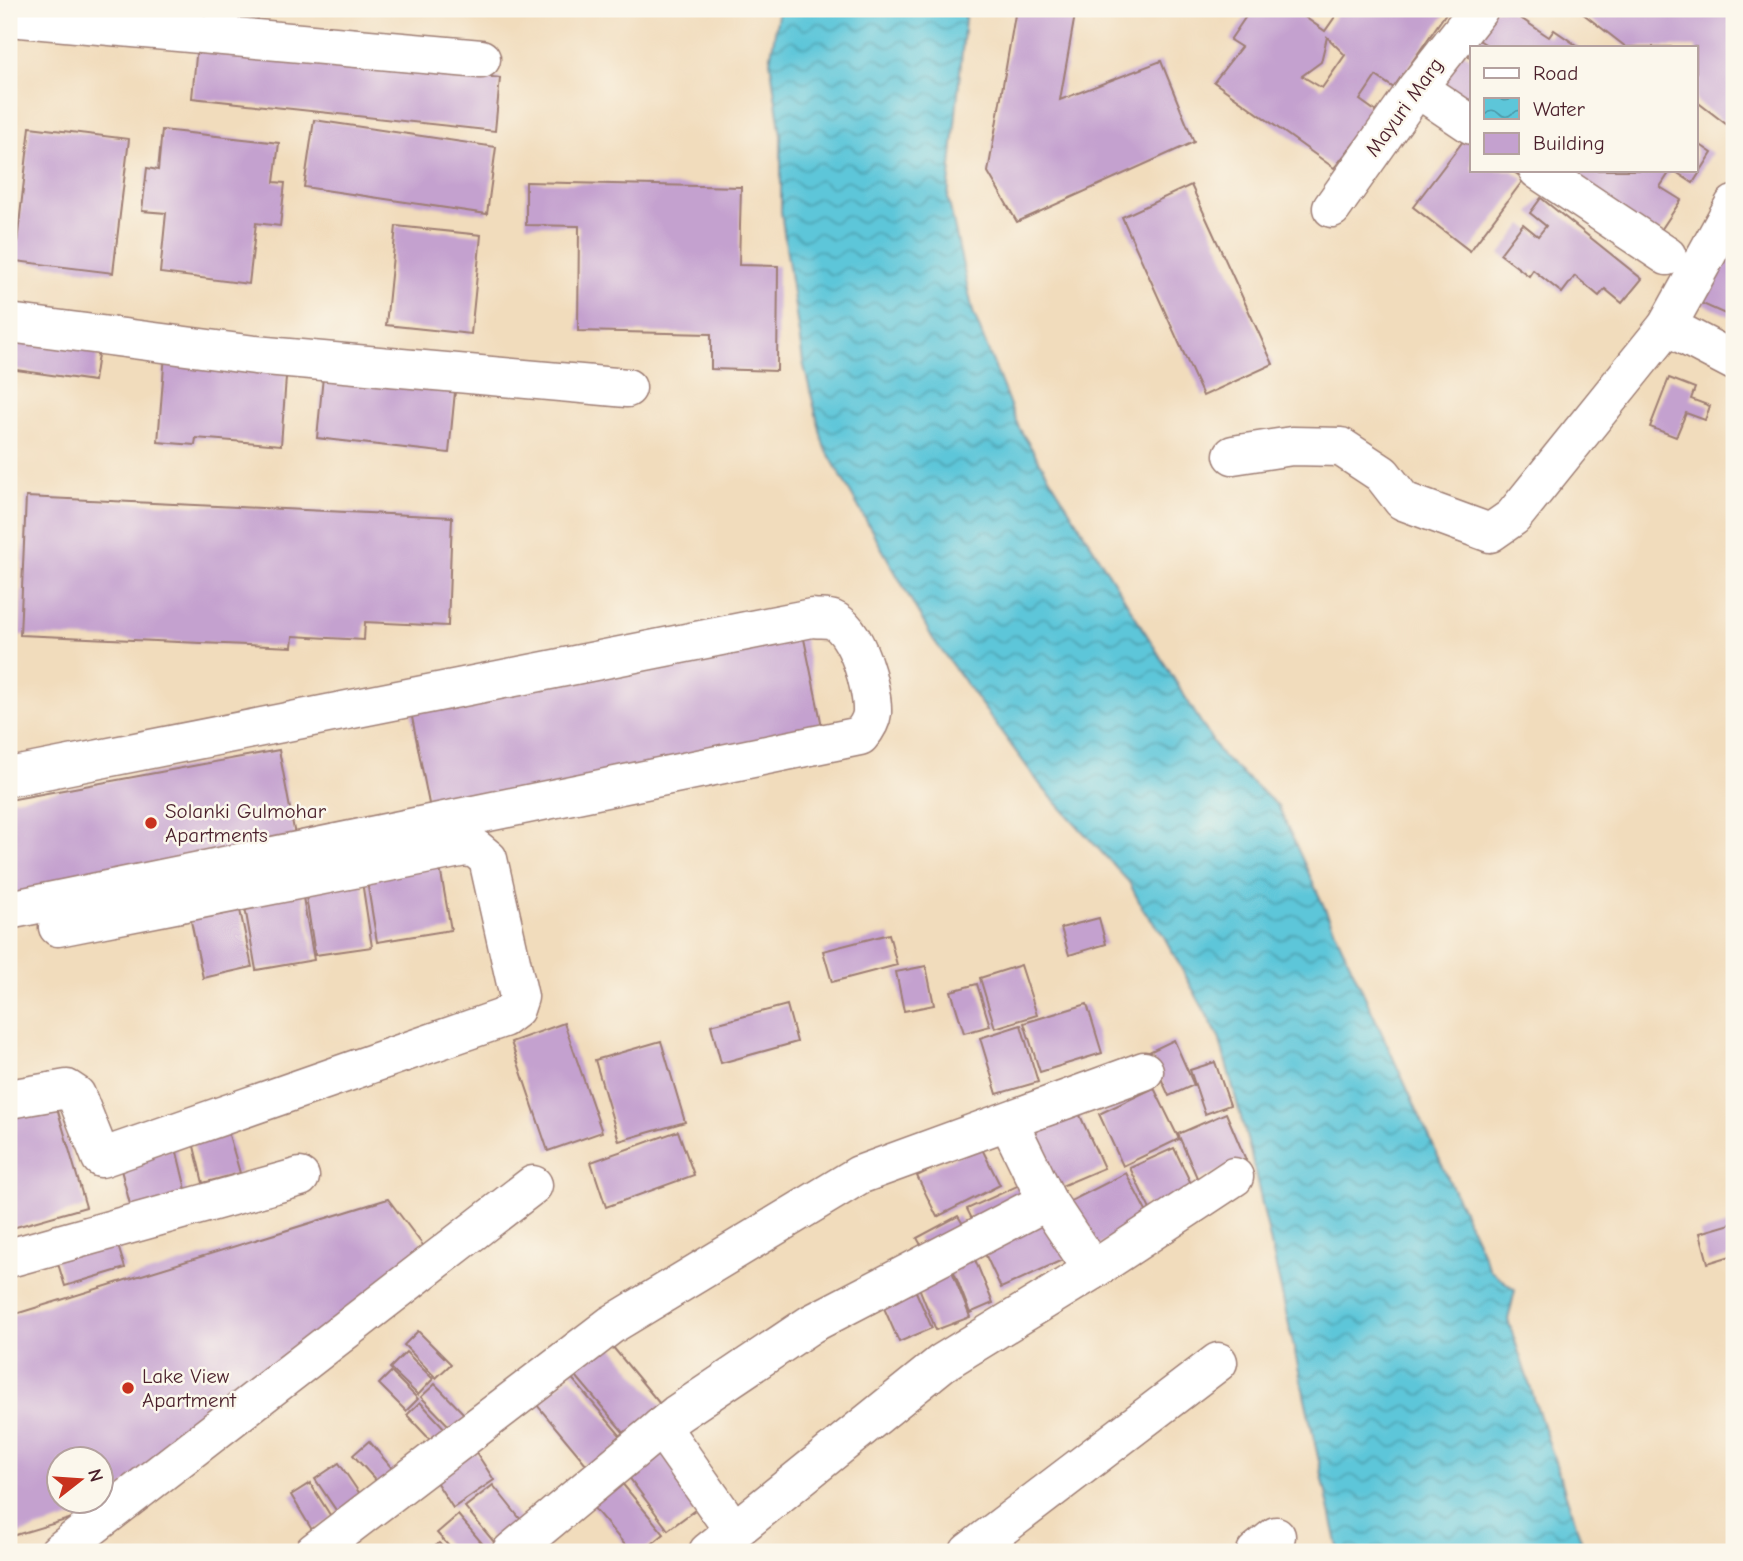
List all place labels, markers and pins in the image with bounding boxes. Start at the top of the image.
place label: Solanki Gulmohar Apartments [165,799,327,847]
marker: Solanki Gulmohar Apartments [143,815,159,831]
place label: Lake View Apartment [142,1364,237,1412]
marker: Lake View Apartment [120,1380,136,1396]

